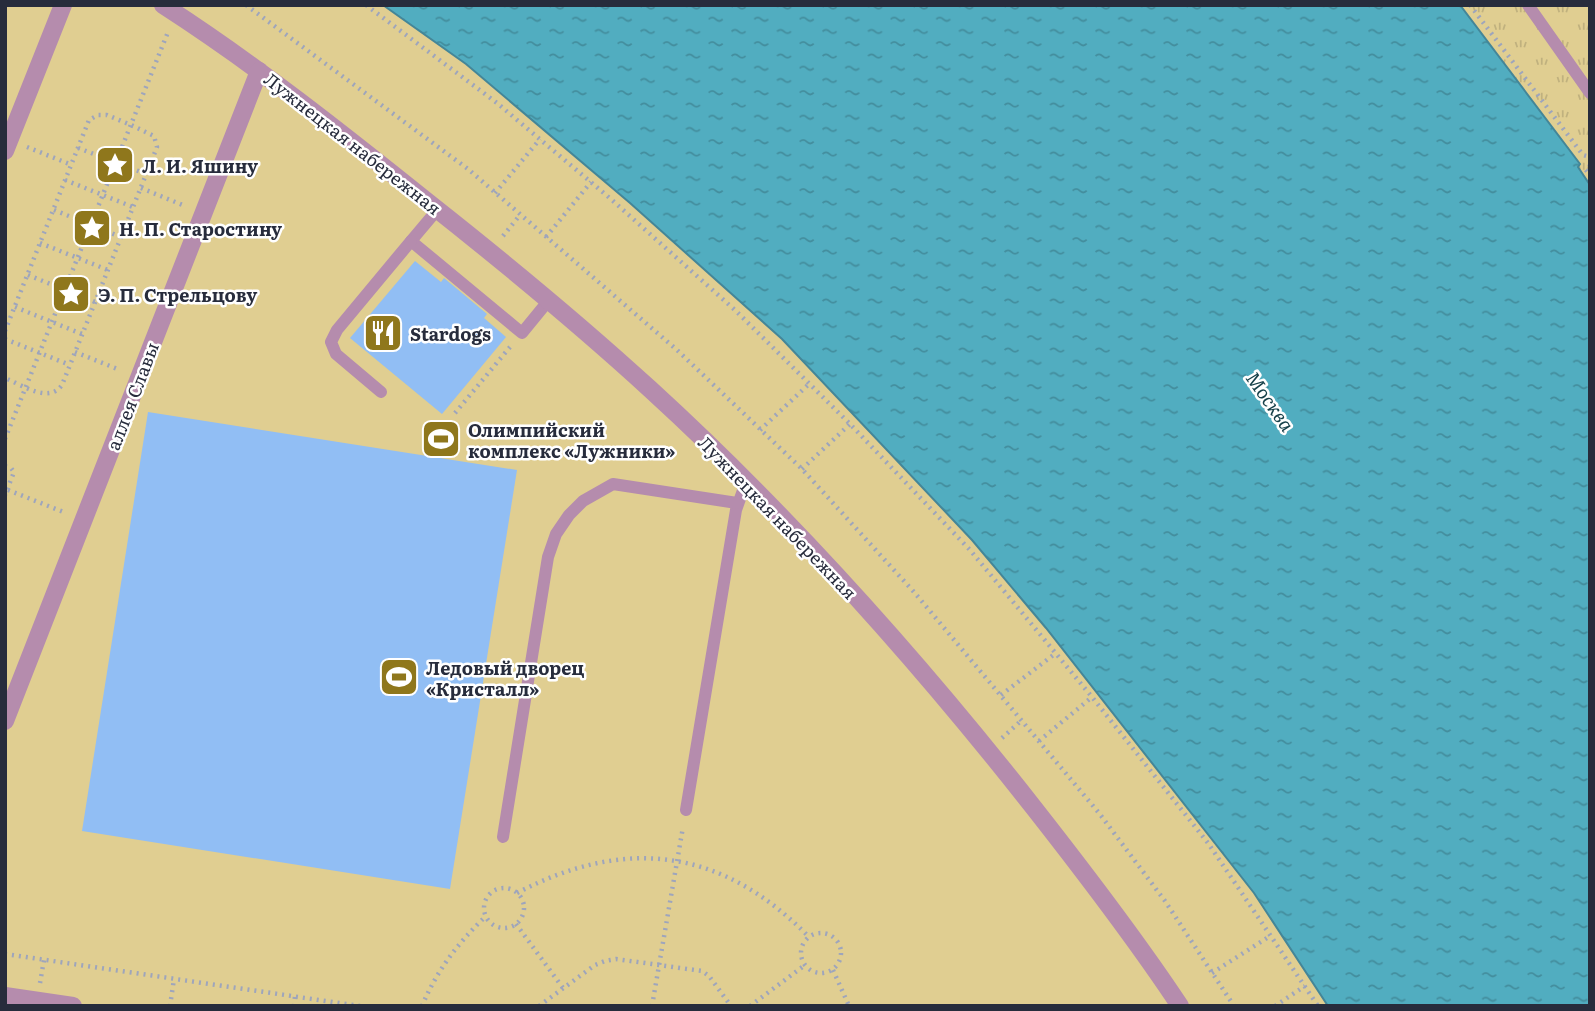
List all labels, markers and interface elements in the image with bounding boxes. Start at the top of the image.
street label: Лужнецкая набережная [259,65,447,221]
place icon: Л. И. Яшину [94,144,136,186]
place label: Л. И. Яшину [142,152,258,179]
place icon: Н. П. Старостину [71,207,113,249]
place label: Н. П. Старостину [119,215,282,242]
place icon: Э. П. Стрельцову [50,273,92,315]
place label: Э. П. Стрельцову [98,281,257,308]
restaurant icon: Stardogs [362,312,404,354]
place label: Stardogs [410,320,491,347]
street label: аллея Славы [99,338,165,454]
water label: Москва [1240,365,1302,437]
place label: Олимпийский комплекс «Лужники» [468,416,676,464]
sports icon: Олимпийский комплекс «Лужники» [420,418,462,460]
street label: Лужнецкая набережная [693,429,863,605]
place label: Ледовый дворец «Кристалл» [426,654,584,702]
sports icon: Ледовый дворец «Кристалл» [378,656,420,698]

